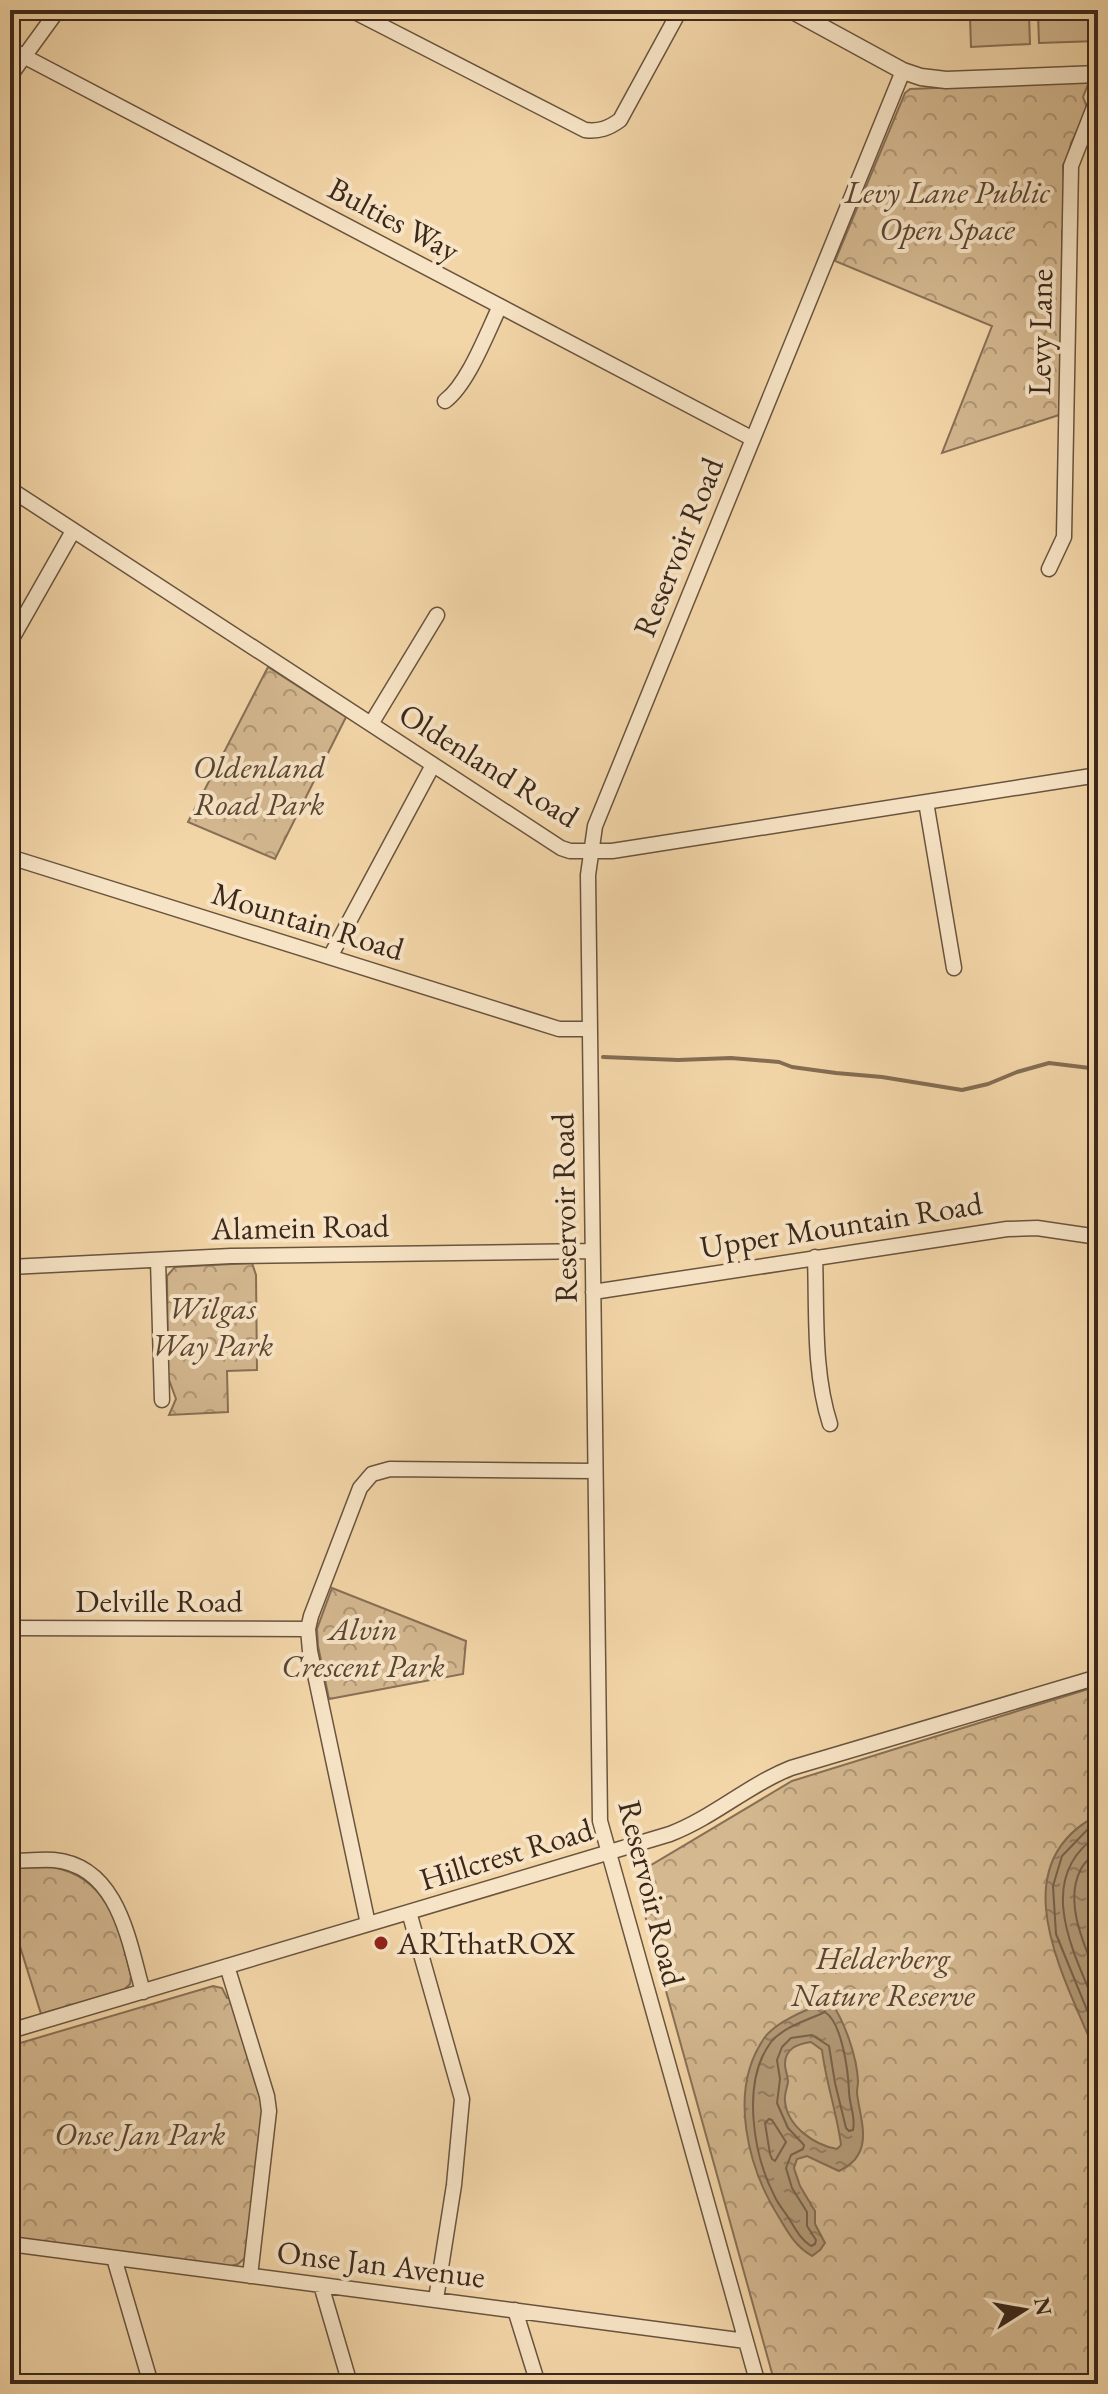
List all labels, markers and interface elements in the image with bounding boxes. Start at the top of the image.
street label: Bulties Way [321,167,468,272]
park label: Levy Lane Public Open Space [843,171,1051,250]
street label: Levy Lane [1018,268,1062,396]
street label: Reservoir Road [623,450,733,643]
street label: Oldenland Road [391,693,588,837]
park label: Oldenland Road Park [193,746,326,825]
street label: Mountain Road [207,872,410,970]
street label: Reservoir Road [541,1112,587,1303]
street label: Upper Mountain Road [697,1182,986,1268]
street label: Alamein Road [210,1204,390,1250]
park label: Wilgas Way Park [151,1287,274,1366]
street label: Delville Road [75,1580,243,1622]
park label: Alvin Crescent Park [281,1608,445,1687]
street label: Reservoir Road [609,1796,696,1991]
street label: Hillcrest Road [414,1808,598,1900]
place label: ARTthatROX [396,1922,575,1964]
marker: ARTthatROX [372,1934,390,1952]
park label: Helderberg Nature Reserve [790,1937,976,2016]
park label: Onse Jan Park [54,2113,226,2155]
street label: Onse Jan Avenue [275,2230,487,2298]
north arrow [984,2270,1064,2350]
text: N [1027,2295,1059,2318]

